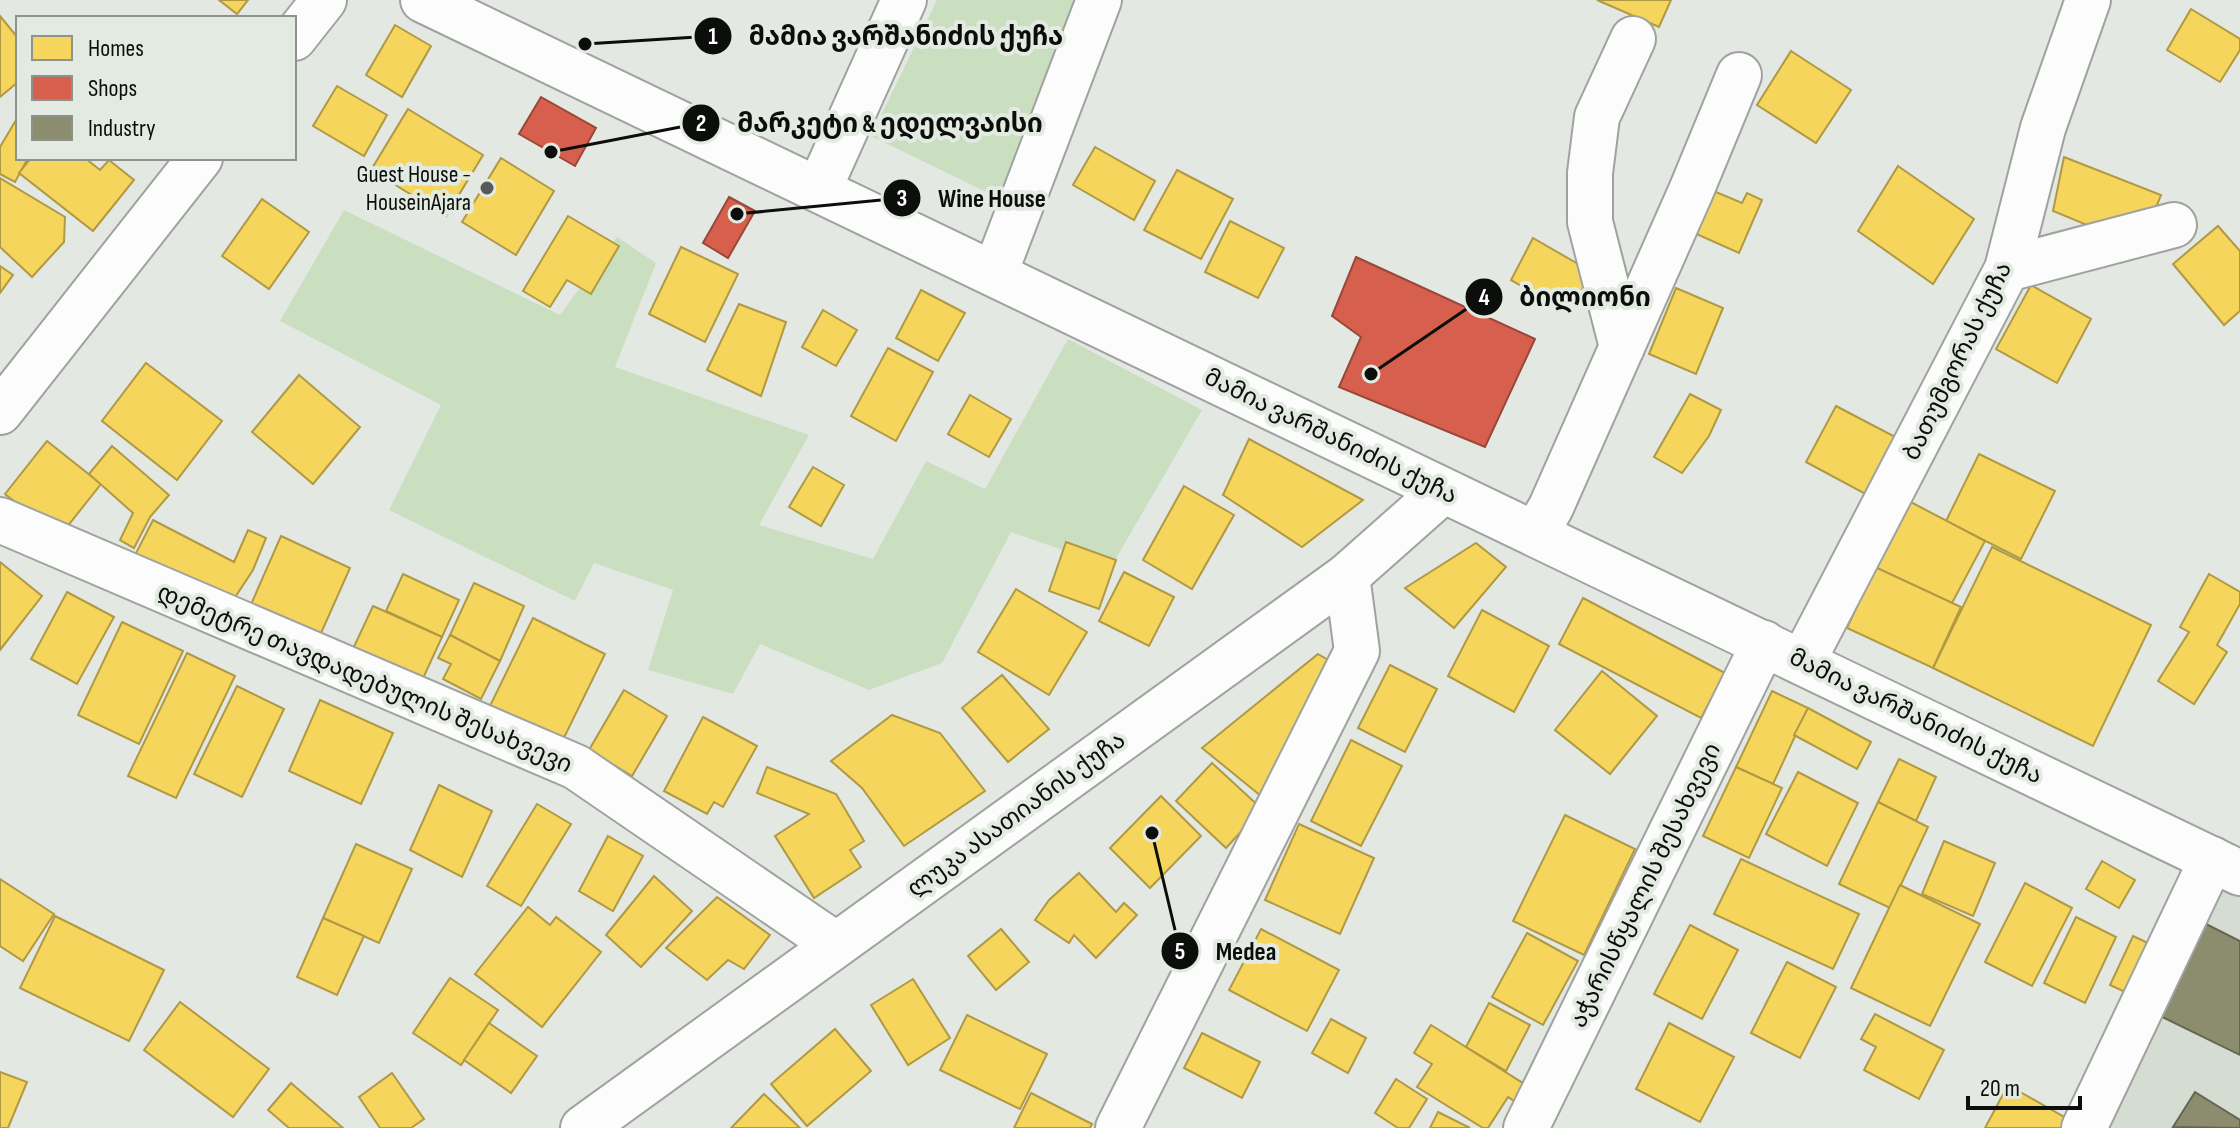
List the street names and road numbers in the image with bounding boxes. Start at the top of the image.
street label: ბათუმგორას ქუჩა [1897,257,2018,465]
street label: მამია ვარშანიძის ქუჩა [1200,363,1462,510]
street label: დემეტრე თავდადებულის შესახვევი [153,578,577,779]
street label: მამია ვარშანიძის ქუჩა [1785,643,2047,790]
street label: ლუკა ასათიანის ქუჩა [902,725,1131,903]
street label: აჭარისწყალის შესახვევი [1564,738,1727,1032]

